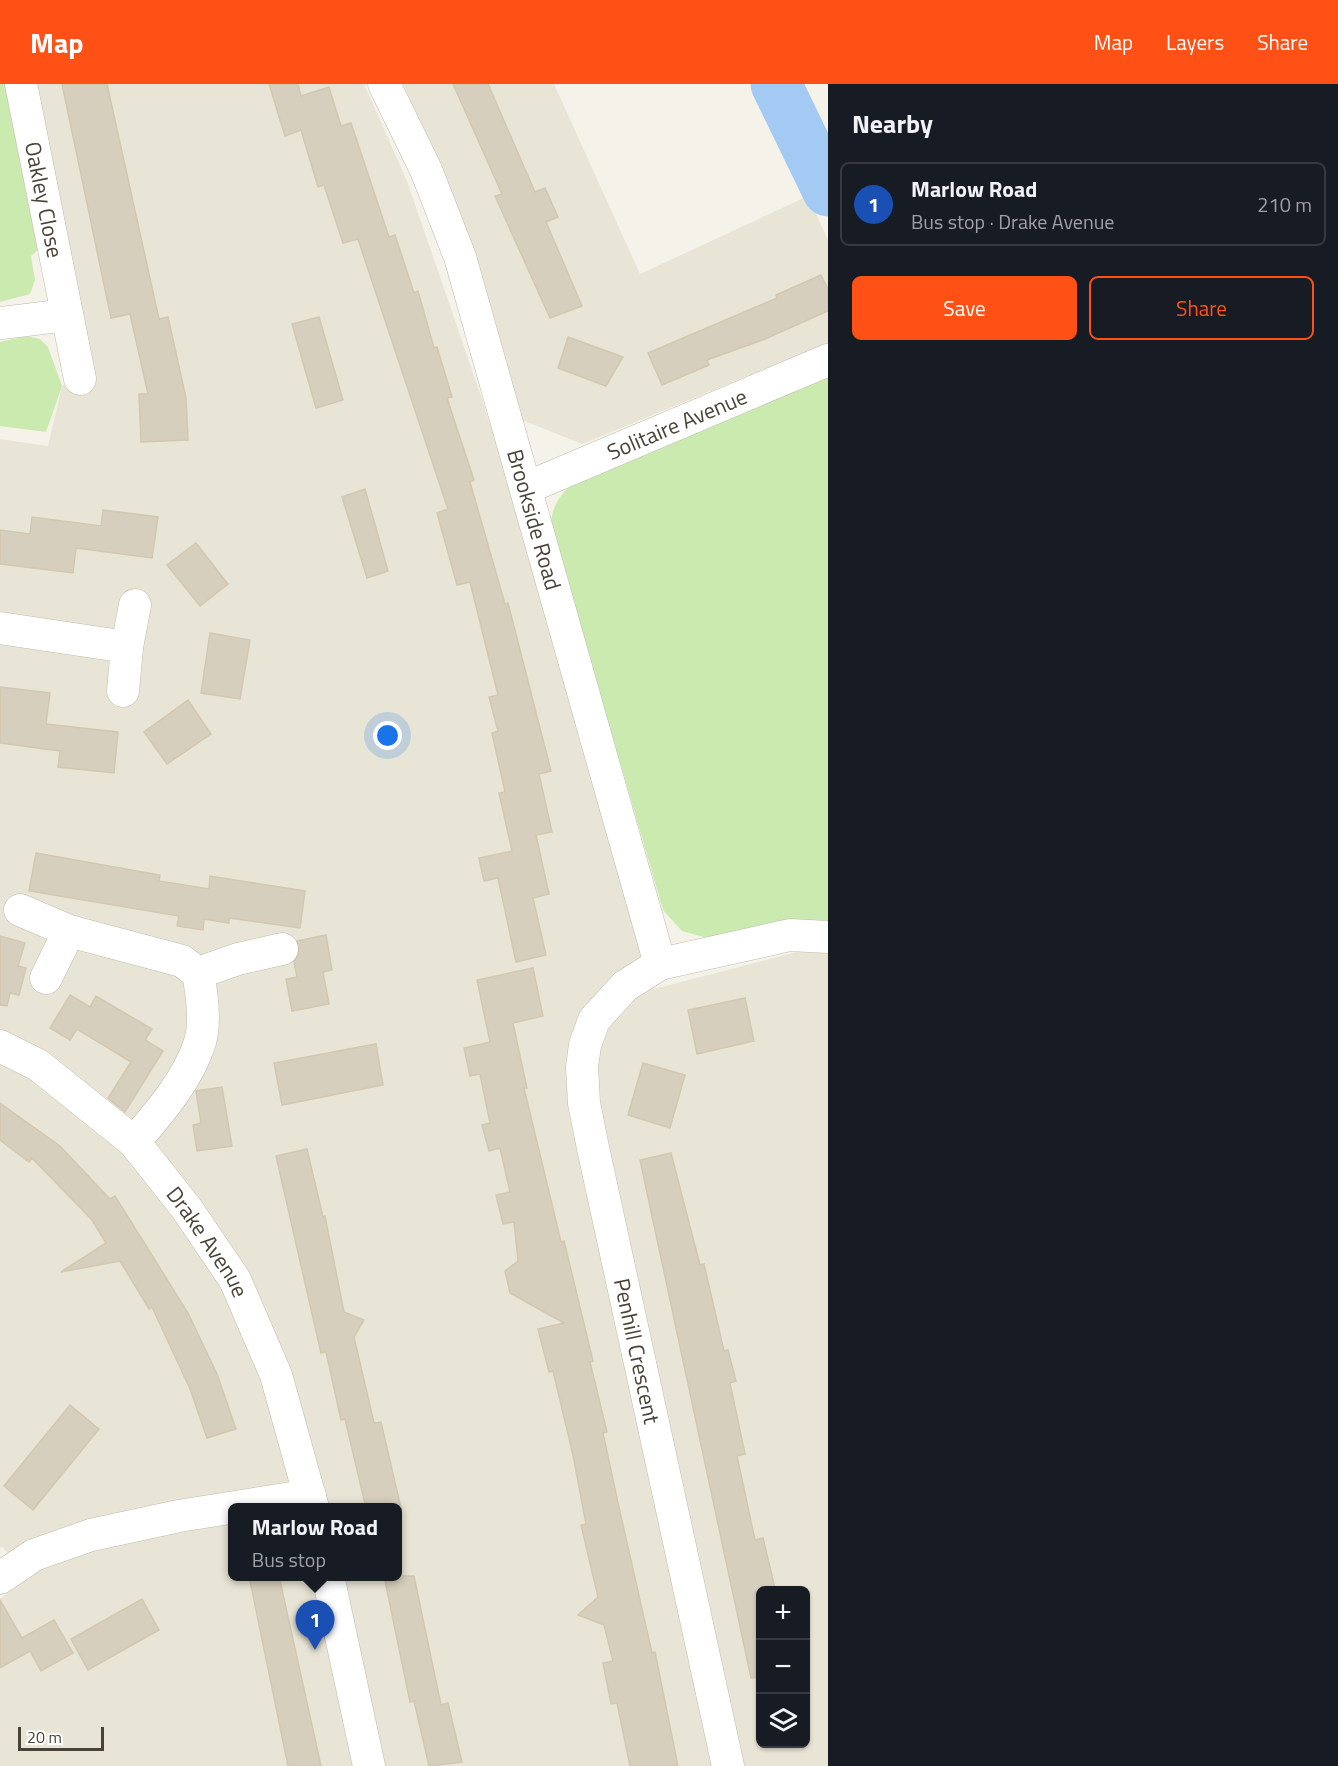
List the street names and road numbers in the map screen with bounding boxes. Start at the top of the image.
street label: Oakley Close [16,139,72,261]
street label: Solitaire Avenue [602,379,752,469]
street label: Brookside Road [498,445,570,594]
street label: Drake Avenue [158,1179,257,1303]
street label: Penhill Crescent [605,1275,669,1427]

